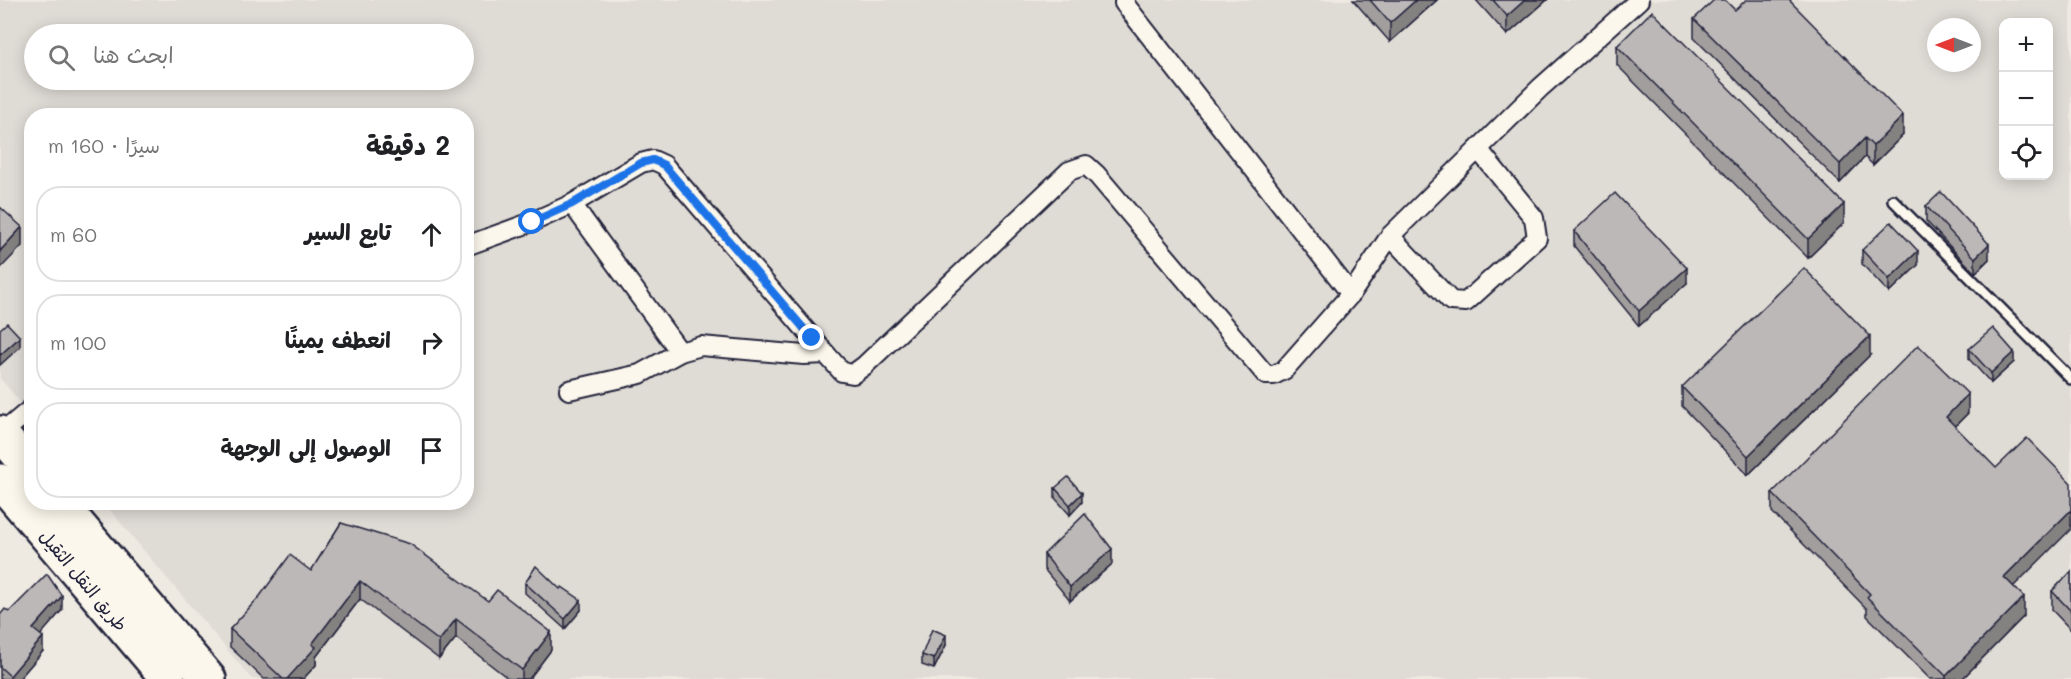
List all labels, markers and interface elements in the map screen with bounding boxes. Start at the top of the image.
north arrow [1927,18,1981,72]
map controls [1999,18,2053,180]
button: + [1999,18,2053,72]
search box [24,24,474,90]
text: ابحث هنا [93,40,174,69]
icon: search [45,41,78,74]
button: − [1999,72,2053,126]
button: locate [1999,126,2053,180]
text: 2 دقيقة [366,128,450,162]
text: سيرًا · 160 m [48,132,160,158]
route start [518,208,544,234]
text: تابع السير [305,217,391,246]
icon: ahead [415,218,448,251]
text: 60 m [50,221,97,247]
route end [798,324,824,350]
text: انعطف يمينًا [285,325,391,354]
icon: right [415,326,448,359]
text: 100 m [50,329,106,355]
text: الوصول إلى الوجهة [220,433,391,462]
icon: arrive [415,434,448,467]
street label: طريق النقل الثقيل [35,524,133,636]

